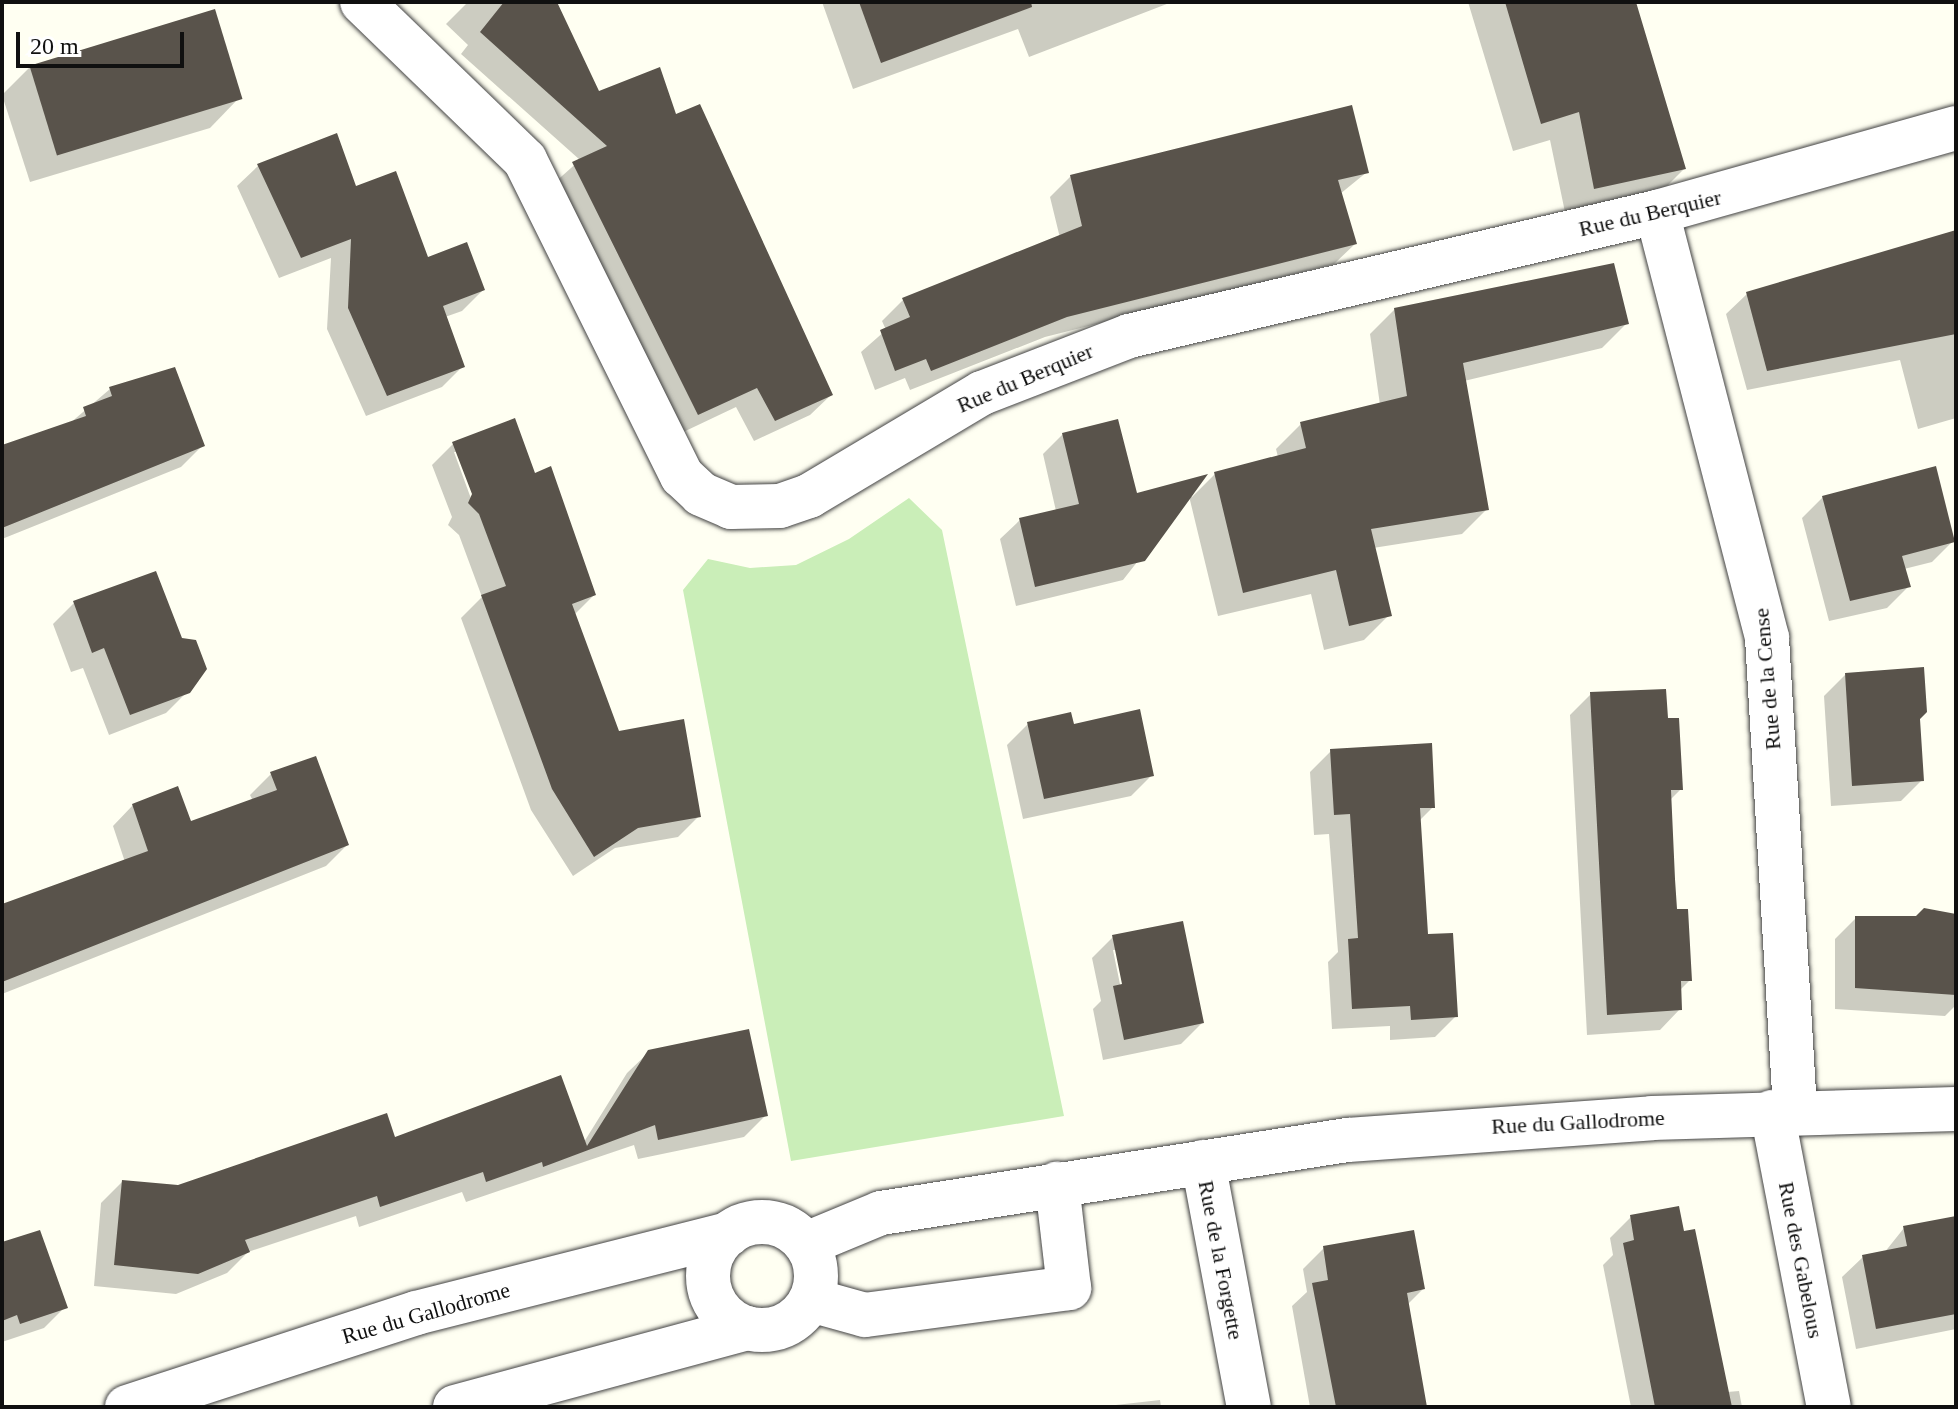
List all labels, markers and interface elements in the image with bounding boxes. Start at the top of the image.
scale bar [20,16,188,66]
text: 20 m [30,33,79,59]
street label: Rue du Berquier [1576,184,1724,242]
street label: Rue du Berquier [953,337,1097,419]
street label: Rue de la Cense [1748,607,1786,751]
street label: Rue du Gallodrome [1491,1104,1665,1140]
street label: Rue de la Forgette [1193,1178,1249,1342]
street label: Rue des Gabelous [1773,1180,1829,1340]
street label: Rue du Gallodrome [339,1276,513,1350]

